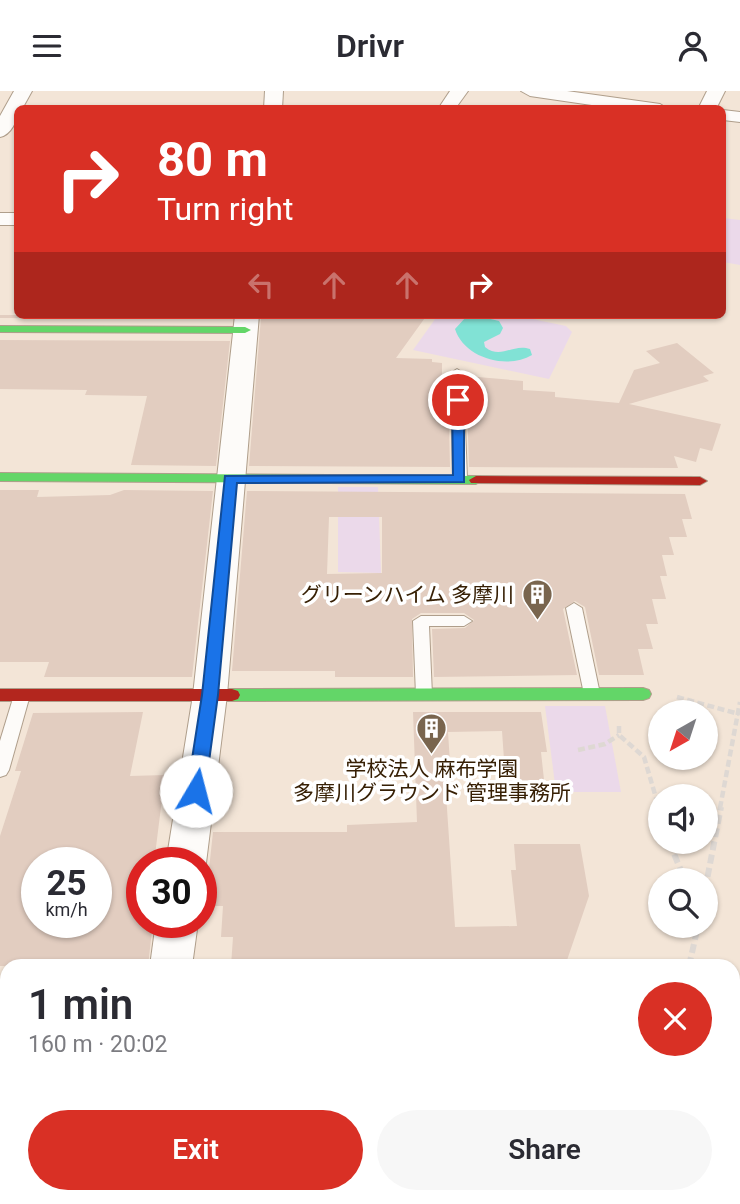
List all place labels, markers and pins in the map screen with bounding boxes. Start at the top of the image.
pin [428,370,488,430]
building icon: グリーンハイム 多摩川 [520,578,554,622]
place label: グリーンハイム 多摩川 [301,583,514,607]
building icon: 学校法人 麻布学園 多摩川グラウンド 管理事務所 [415,712,449,756]
place label: 学校法人 麻布学園 多摩川グラウンド 管理事務所 [293,757,571,805]

